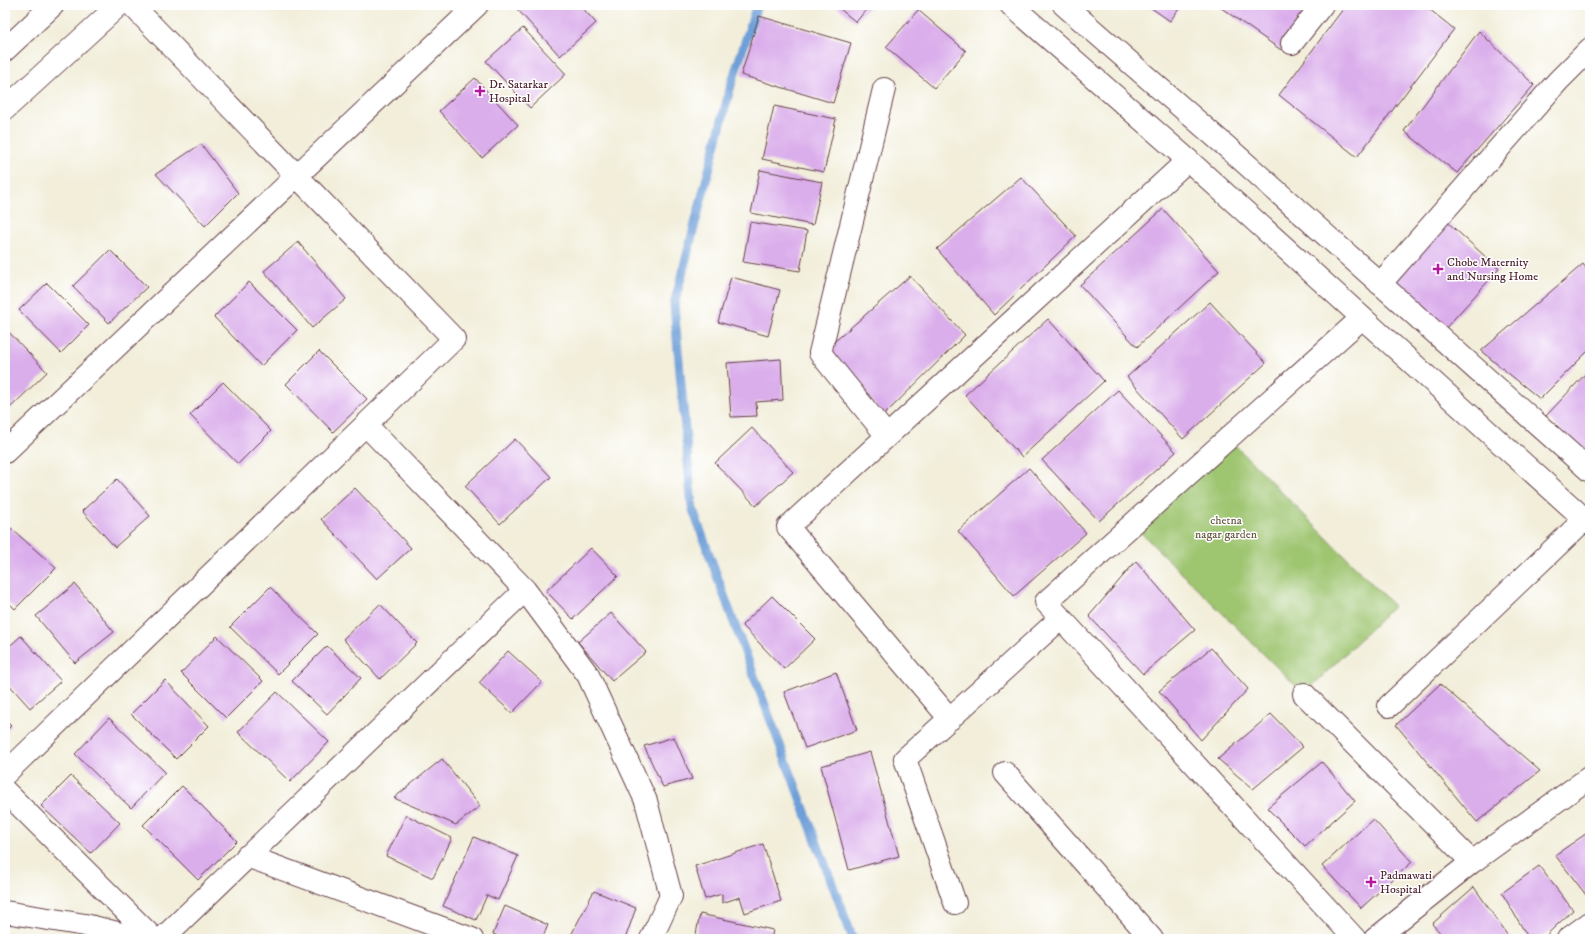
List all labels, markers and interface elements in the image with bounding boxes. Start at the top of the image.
place label: Dr. Satarkar Hospital [489,77,548,106]
marker: Dr. Satarkar Hospital [474,85,486,97]
place label: Chobe Maternity and Nursing Home [1447,255,1538,284]
marker: Chobe Maternity and Nursing Home [1432,263,1444,275]
park label: chetna nagar garden [1195,513,1258,542]
place label: Padmawati Hospital [1380,868,1432,897]
marker: Padmawati Hospital [1365,876,1377,888]

